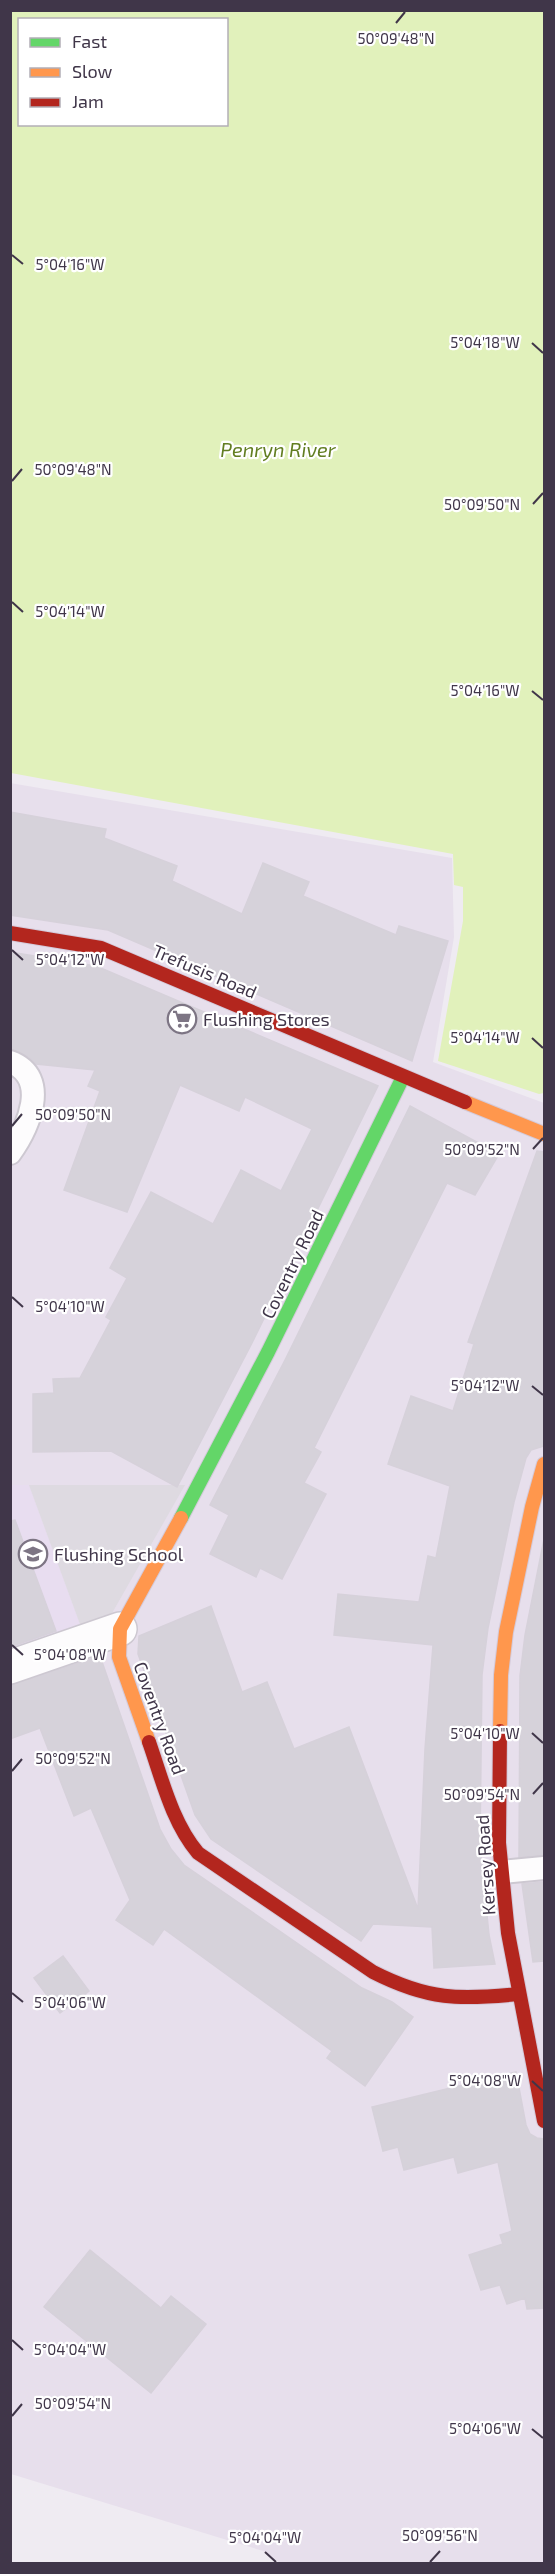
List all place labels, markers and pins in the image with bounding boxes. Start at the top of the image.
supermarket icon: Flushing Stores [166,1003,198,1035]
place label: Flushing Stores [203,1008,330,1030]
school or university icon: Flushing School [17,1538,49,1570]
place label: Flushing School [54,1543,184,1565]

